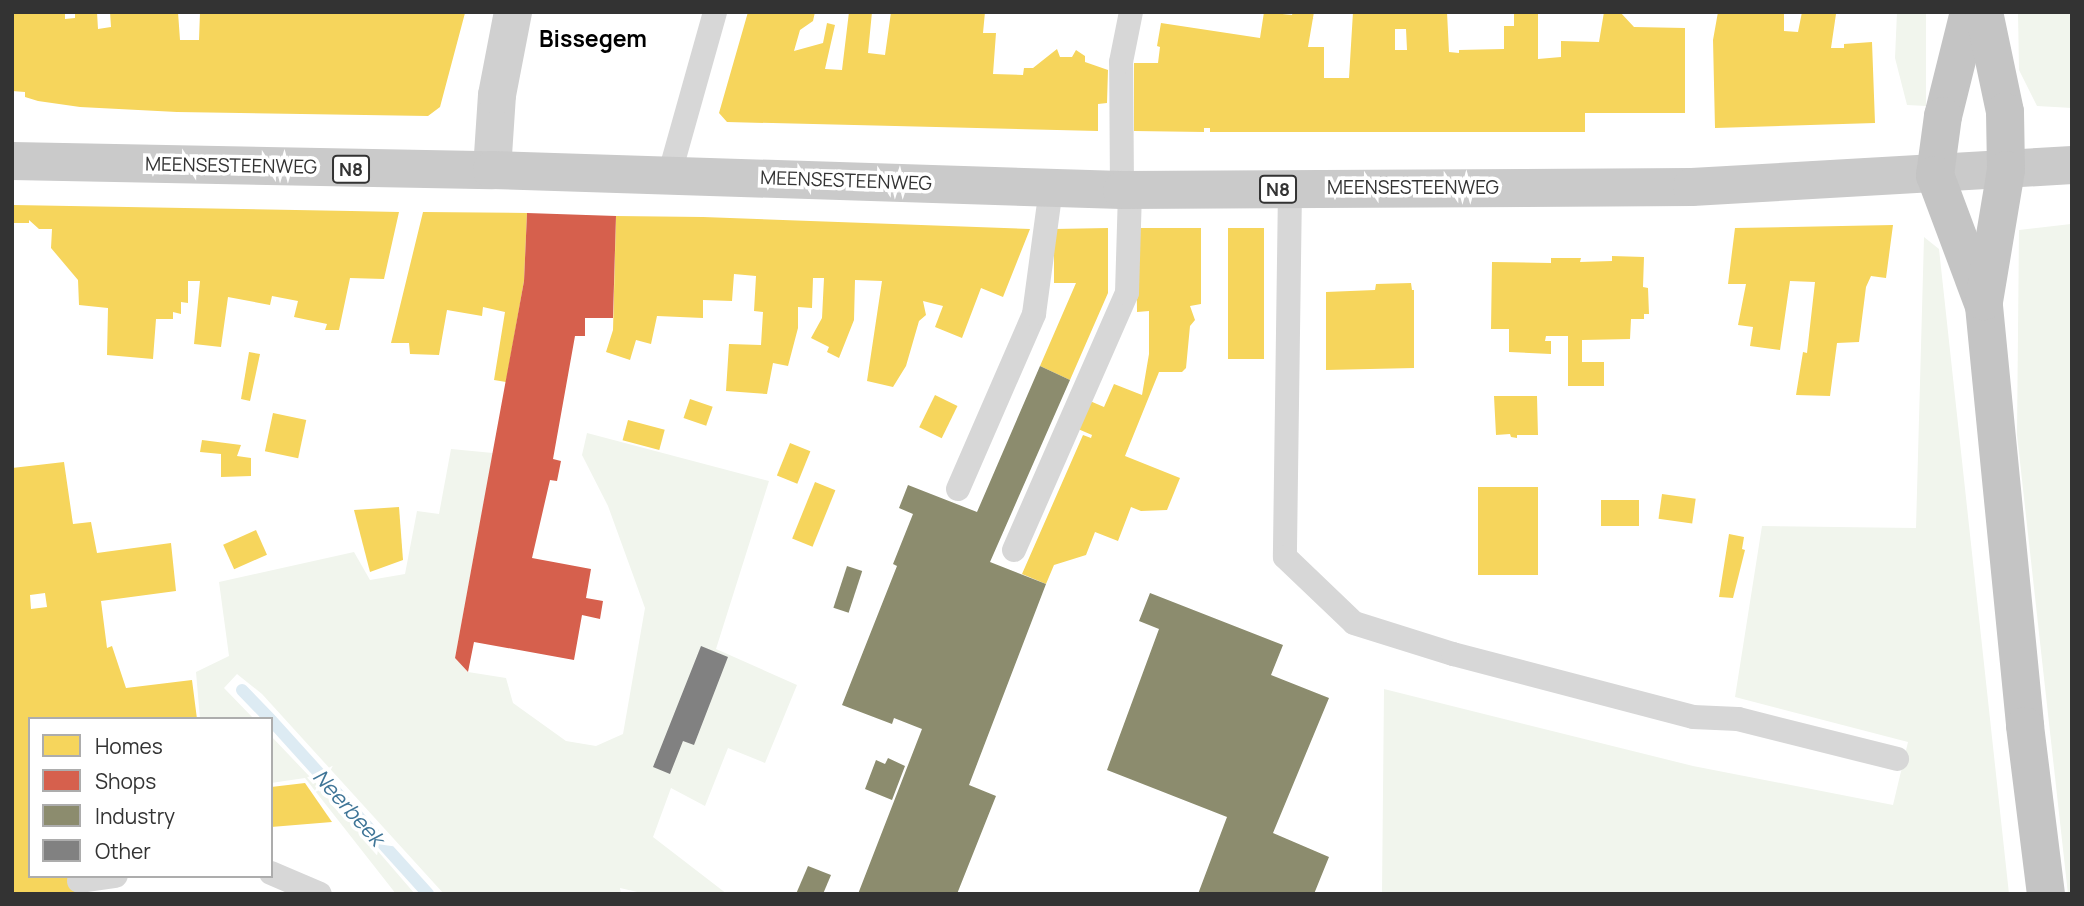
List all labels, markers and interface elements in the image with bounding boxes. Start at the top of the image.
district label: Bissegem [539,24,647,52]
street label: MEENSESTEENWEG [145,153,317,179]
road number: N8 [332,154,370,184]
street label: MEENSESTEENWEG [760,167,932,195]
road number: N8 [1259,174,1297,204]
street label: MEENSESTEENWEG [1327,177,1499,199]
legend [28,717,273,878]
text: Homes [95,732,163,760]
water label: Neerbeek [308,764,390,850]
text: Shops [95,767,156,795]
text: Industry [95,802,175,830]
text: Other [95,837,151,865]

